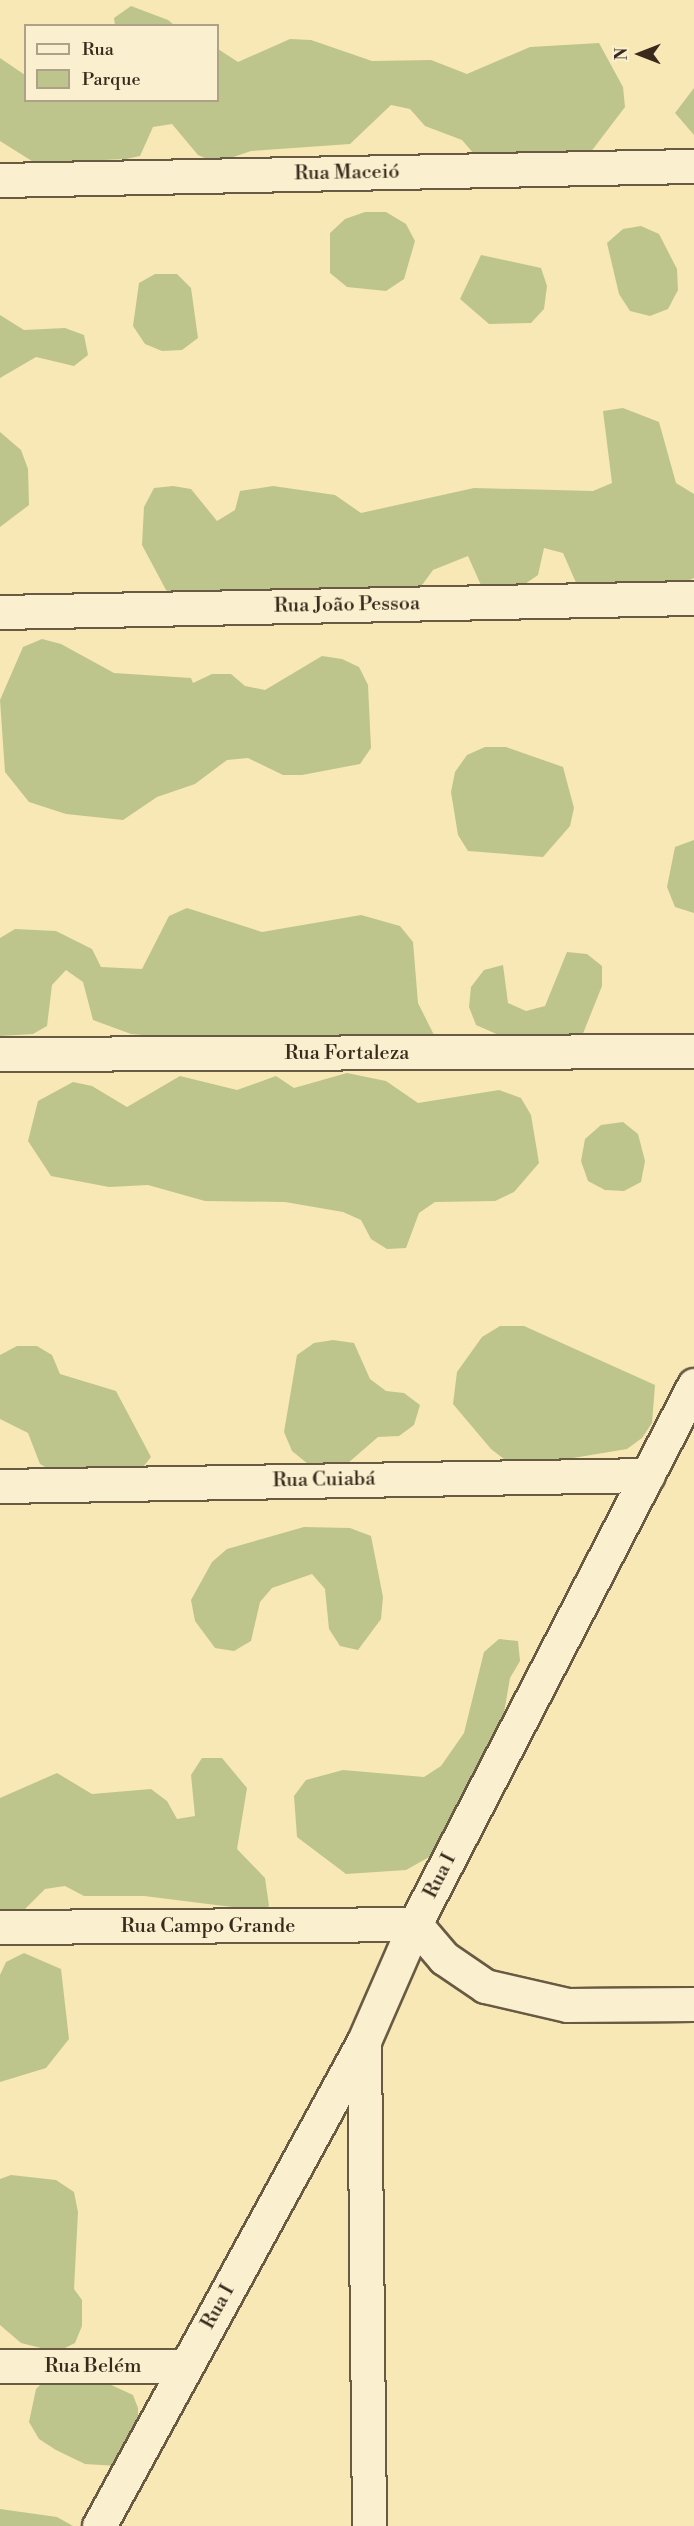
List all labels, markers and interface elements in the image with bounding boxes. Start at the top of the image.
legend [24,24,219,102]
north arrow [610,24,670,84]
text: Rua [82,38,114,61]
text: N [612,48,632,60]
text: Parque [82,68,141,91]
street label: Rua Maceió [294,160,400,186]
street label: Rua João Pessoa [274,592,420,618]
street label: Rua Fortaleza [285,1041,409,1065]
street label: Rua Cuiabá [272,1467,376,1493]
street label: Rua I [419,1850,461,1902]
street label: Rua Campo Grande [121,1914,295,1938]
street label: Rua I [196,2281,240,2333]
street label: Rua Belém [44,2354,142,2378]

